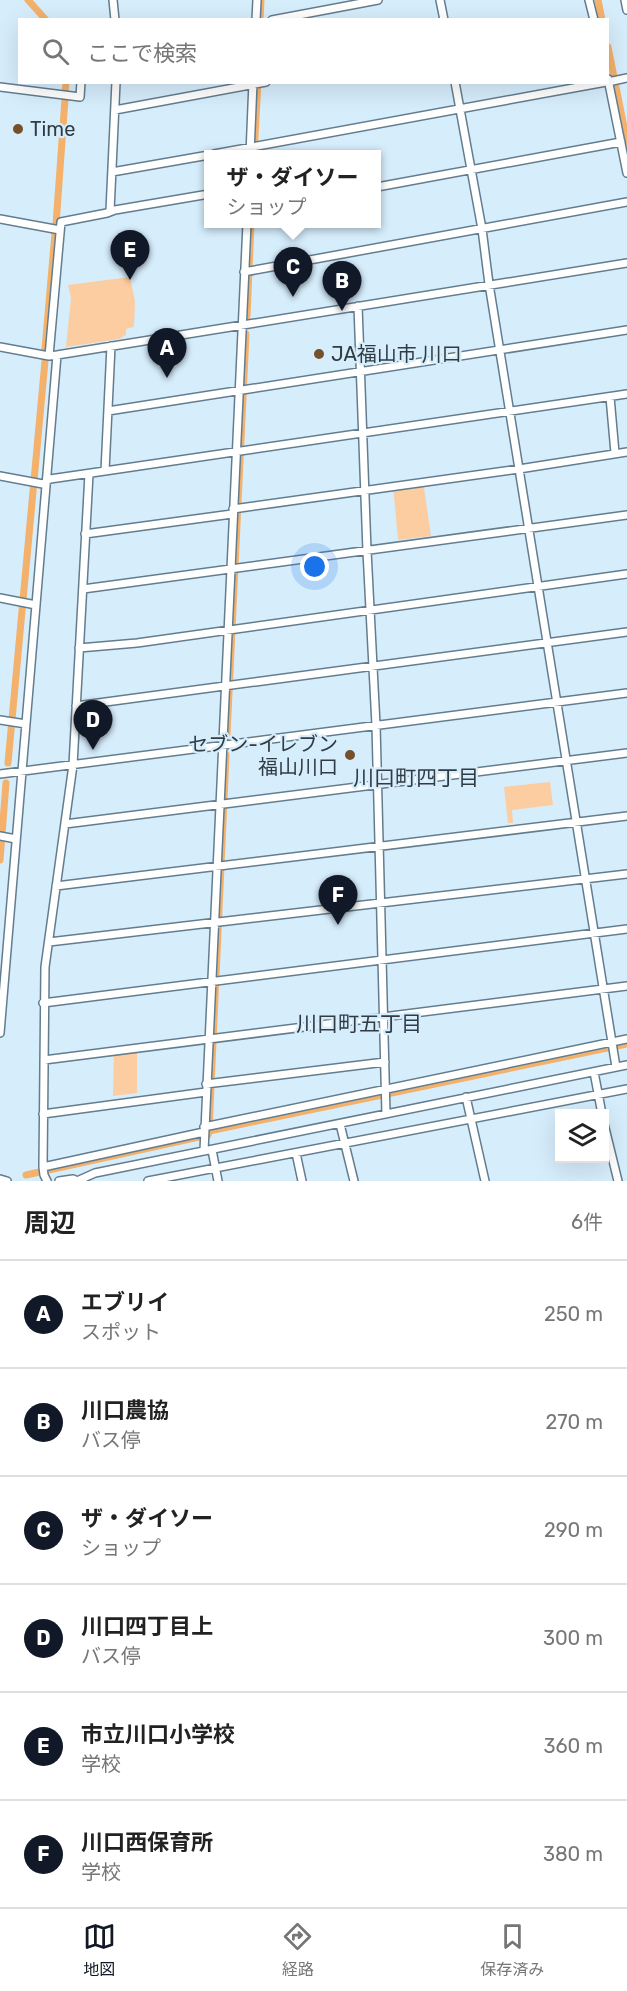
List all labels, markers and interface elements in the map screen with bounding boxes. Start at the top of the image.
search box [18,18,609,84]
icon: search [39,35,72,68]
text: ここで検索 [87,40,197,67]
place label: Time [30,117,75,141]
marker: Time [11,122,25,136]
popup [204,150,381,228]
text: ザ・ダイソー [226,164,359,191]
text: ショップ [226,195,306,219]
pin: E [110,230,150,280]
pin: C [274,248,312,297]
pin: B [322,262,362,311]
pin: A [148,328,186,378]
place label: JA福山市 川口 [331,342,462,366]
marker: JA福山市 川口 [312,347,326,361]
your location [300,552,329,581]
pin: D [74,700,112,750]
place label: セブン-イレブン 福山川口 [188,732,338,779]
marker: セブン-イレブン 福山川口 [343,748,357,762]
district label: 川口町四丁目 [353,765,479,790]
pin: F [318,876,358,925]
district label: 川口町五丁目 [296,1011,422,1036]
map controls [555,1109,609,1163]
button: layers [555,1109,609,1163]
text: 周辺 [24,1208,76,1239]
text: 6件 [571,1210,603,1234]
text: エブリイ [81,1289,169,1316]
text: A [36,1302,51,1326]
text: 250 m [544,1302,603,1326]
text: スポット [81,1320,161,1344]
text: 川口農協 [81,1397,169,1424]
text: B [36,1410,51,1434]
text: 270 m [546,1410,603,1434]
text: バス停 [81,1428,141,1452]
text: ザ・ダイソー [81,1505,213,1532]
text: C [36,1518,51,1542]
text: 290 m [544,1518,603,1542]
text: ショップ [81,1536,161,1560]
text: 川口四丁目上 [81,1613,213,1640]
text: D [36,1626,51,1650]
text: 300 m [543,1626,603,1650]
text: バス停 [81,1644,141,1668]
text: 市立川口小学校 [81,1721,235,1748]
text: E [37,1734,50,1758]
text: 360 m [544,1734,603,1758]
text: 学校 [81,1752,121,1776]
text: 川口西保育所 [81,1829,213,1856]
text: F [37,1842,50,1866]
text: 380 m [543,1842,603,1866]
text: 学校 [81,1860,121,1884]
tab: 地図 [83,1920,116,1980]
tab: 経路 [281,1920,314,1980]
tab: 保存済み [480,1920,544,1980]

